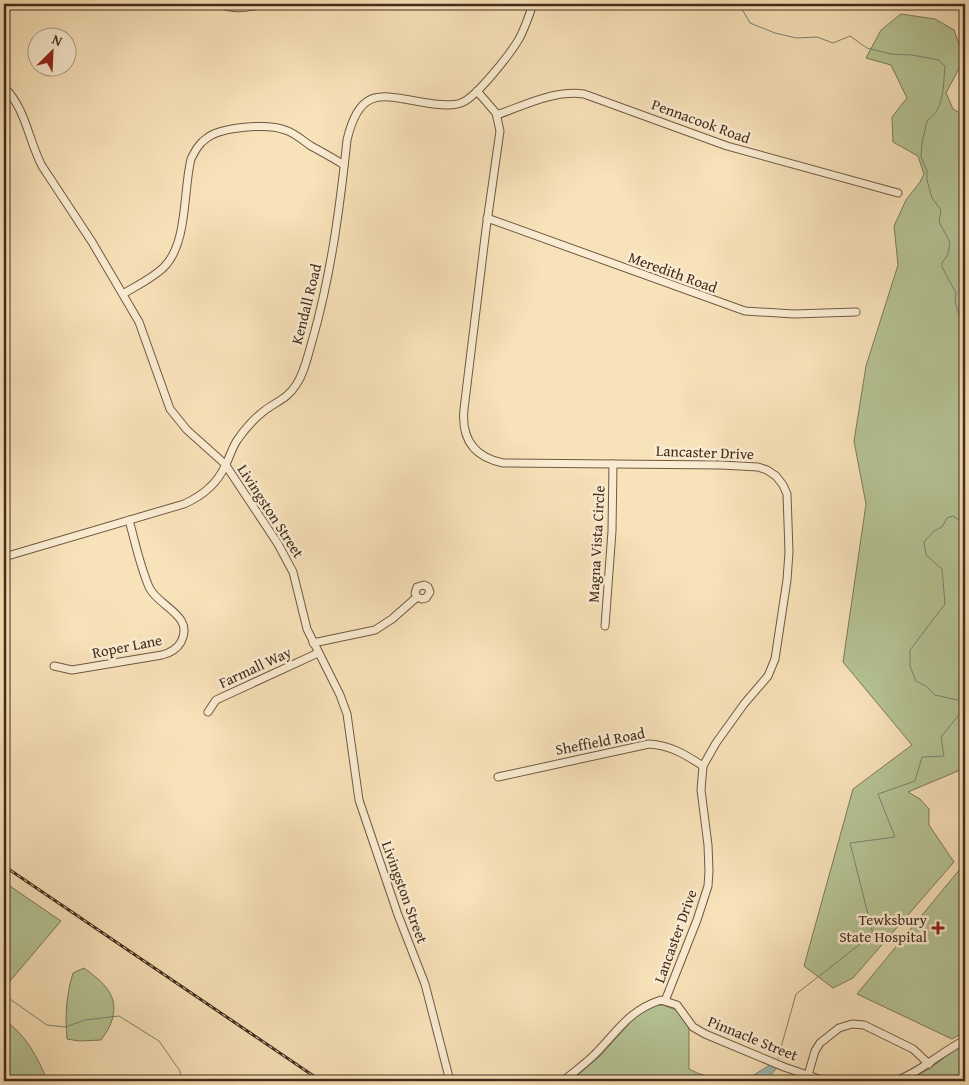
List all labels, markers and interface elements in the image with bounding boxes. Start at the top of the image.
north arrow [28,28,78,78]
text: N [49,29,66,51]
street label: Pennacook Road [649,93,753,149]
street label: Meredith Road [626,246,720,298]
street label: Kendall Road [286,261,326,347]
street label: Lancaster Drive [656,440,754,464]
street label: Livingston Street [233,460,310,562]
street label: Magna Vista Circle [582,485,610,603]
street label: Roper Lane [90,629,164,663]
street label: Farmall Way [215,641,295,693]
street label: Sheffield Road [554,722,646,760]
street label: Livingston Street [377,838,434,947]
street label: Lancaster Drive [648,886,702,986]
place label: Tewksbury State Hospital [839,909,928,947]
marker: Tewksbury State Hospital [931,921,945,935]
street label: Pinnacle Street [705,1010,802,1066]

